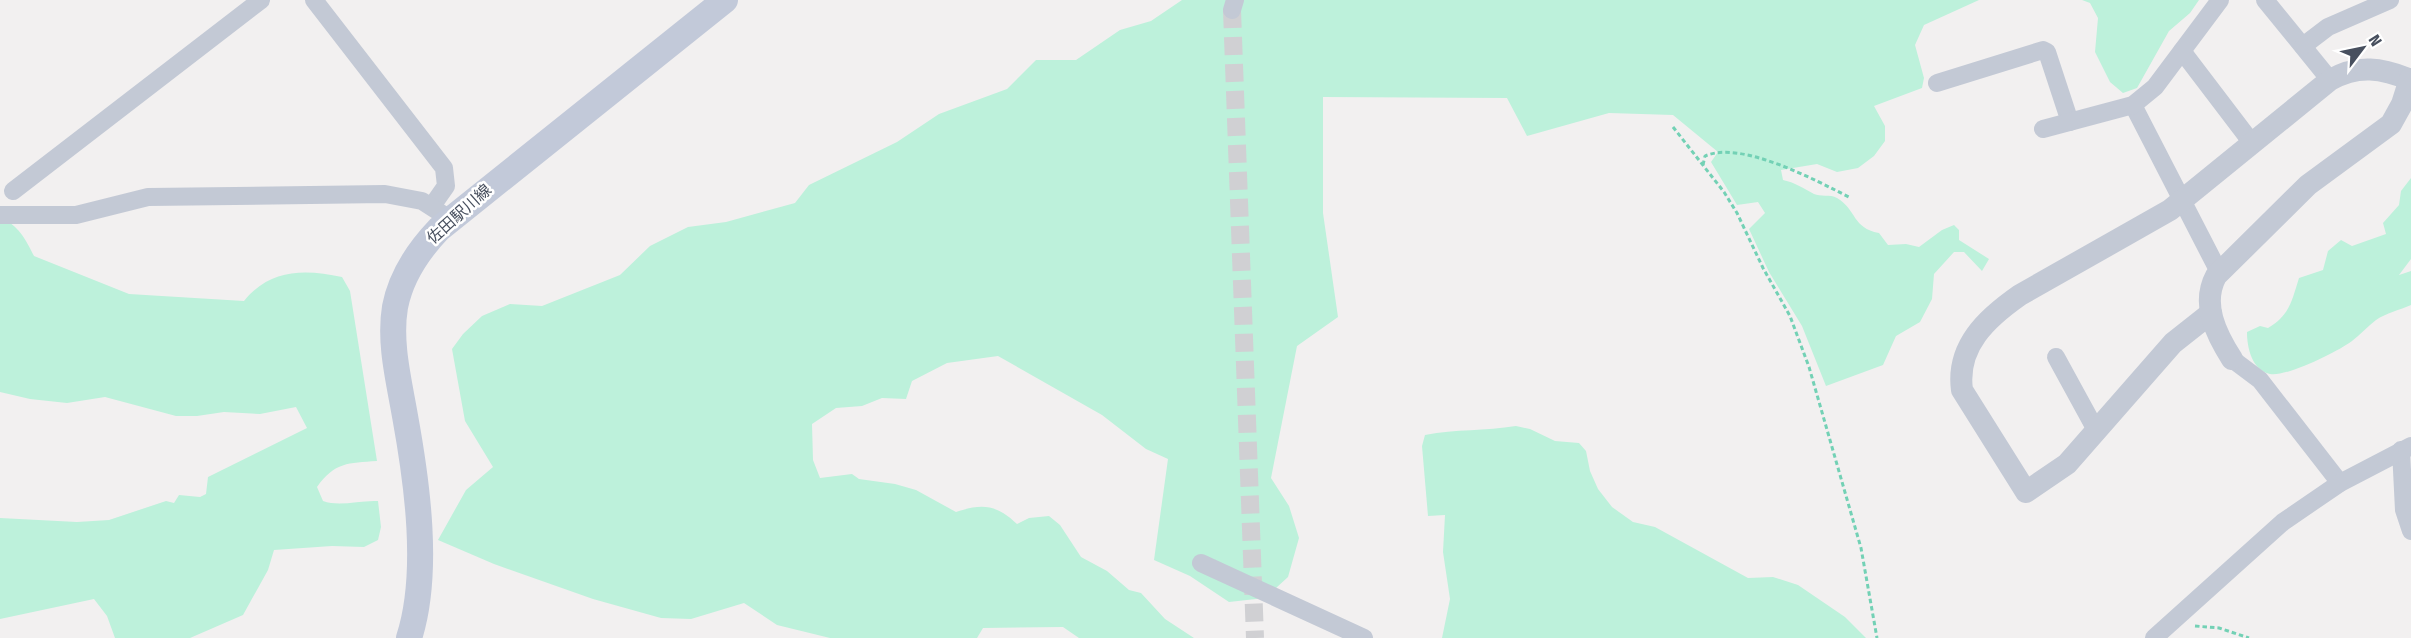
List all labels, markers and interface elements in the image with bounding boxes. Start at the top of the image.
north arrow [2333,18,2393,78]
text: N [2365,31,2386,49]
street label: 佐田駅川線 [423,180,495,248]

